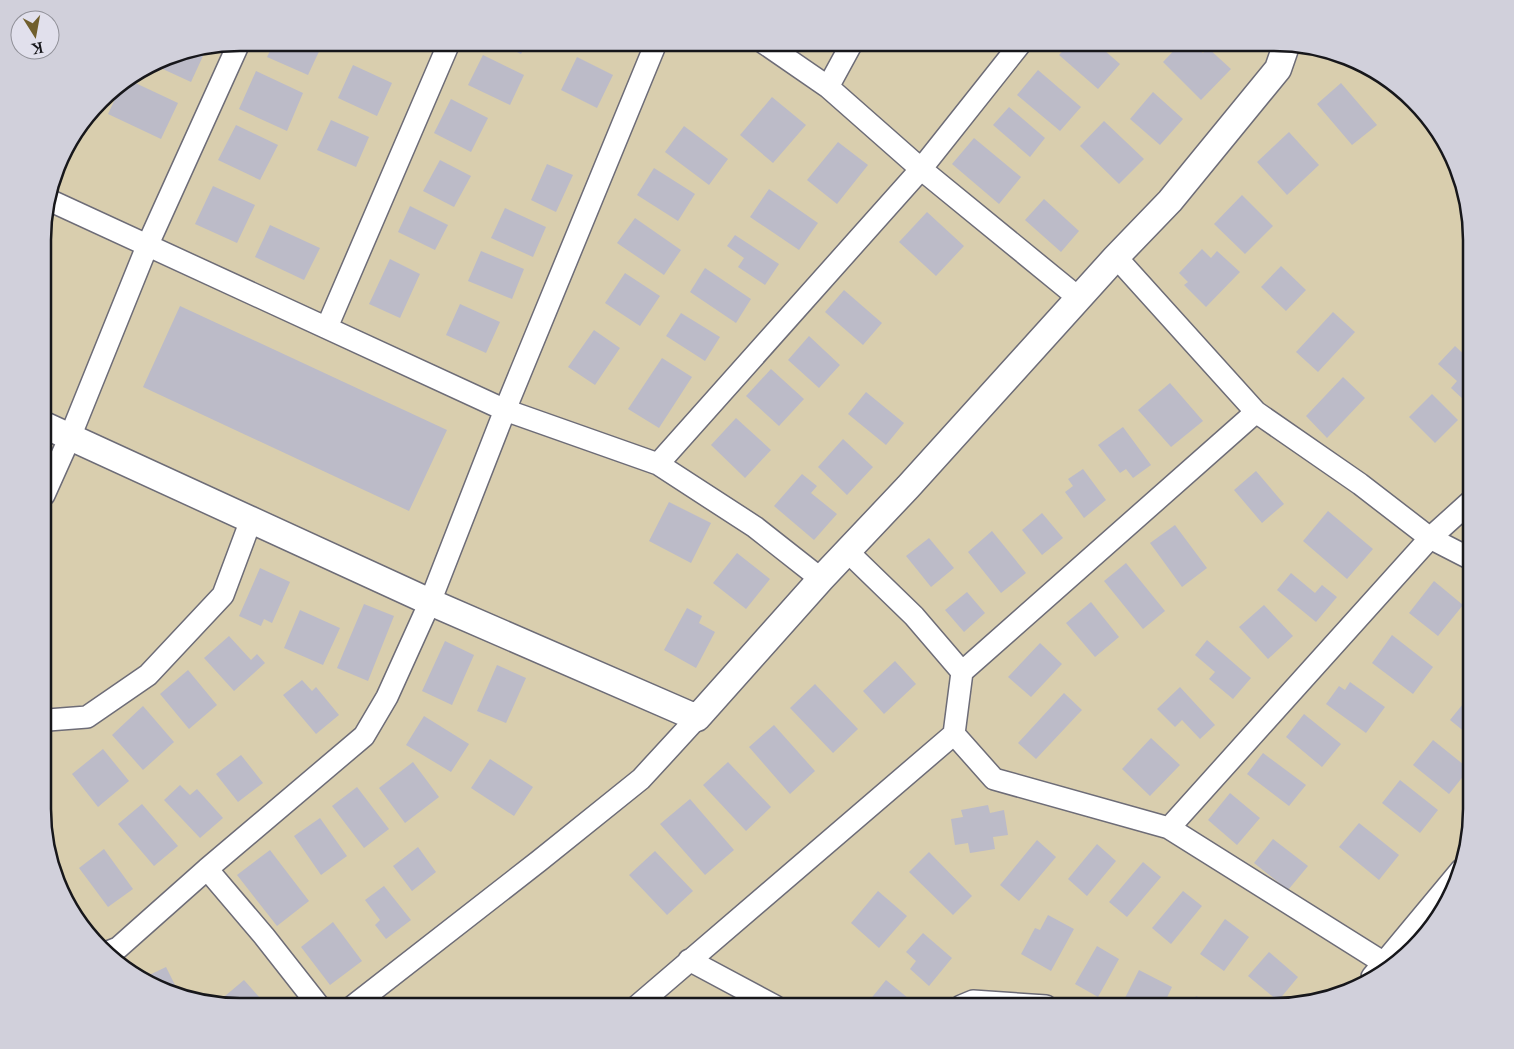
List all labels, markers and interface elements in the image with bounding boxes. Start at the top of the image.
north arrow [10,10,60,60]
text: K [30,38,45,58]

